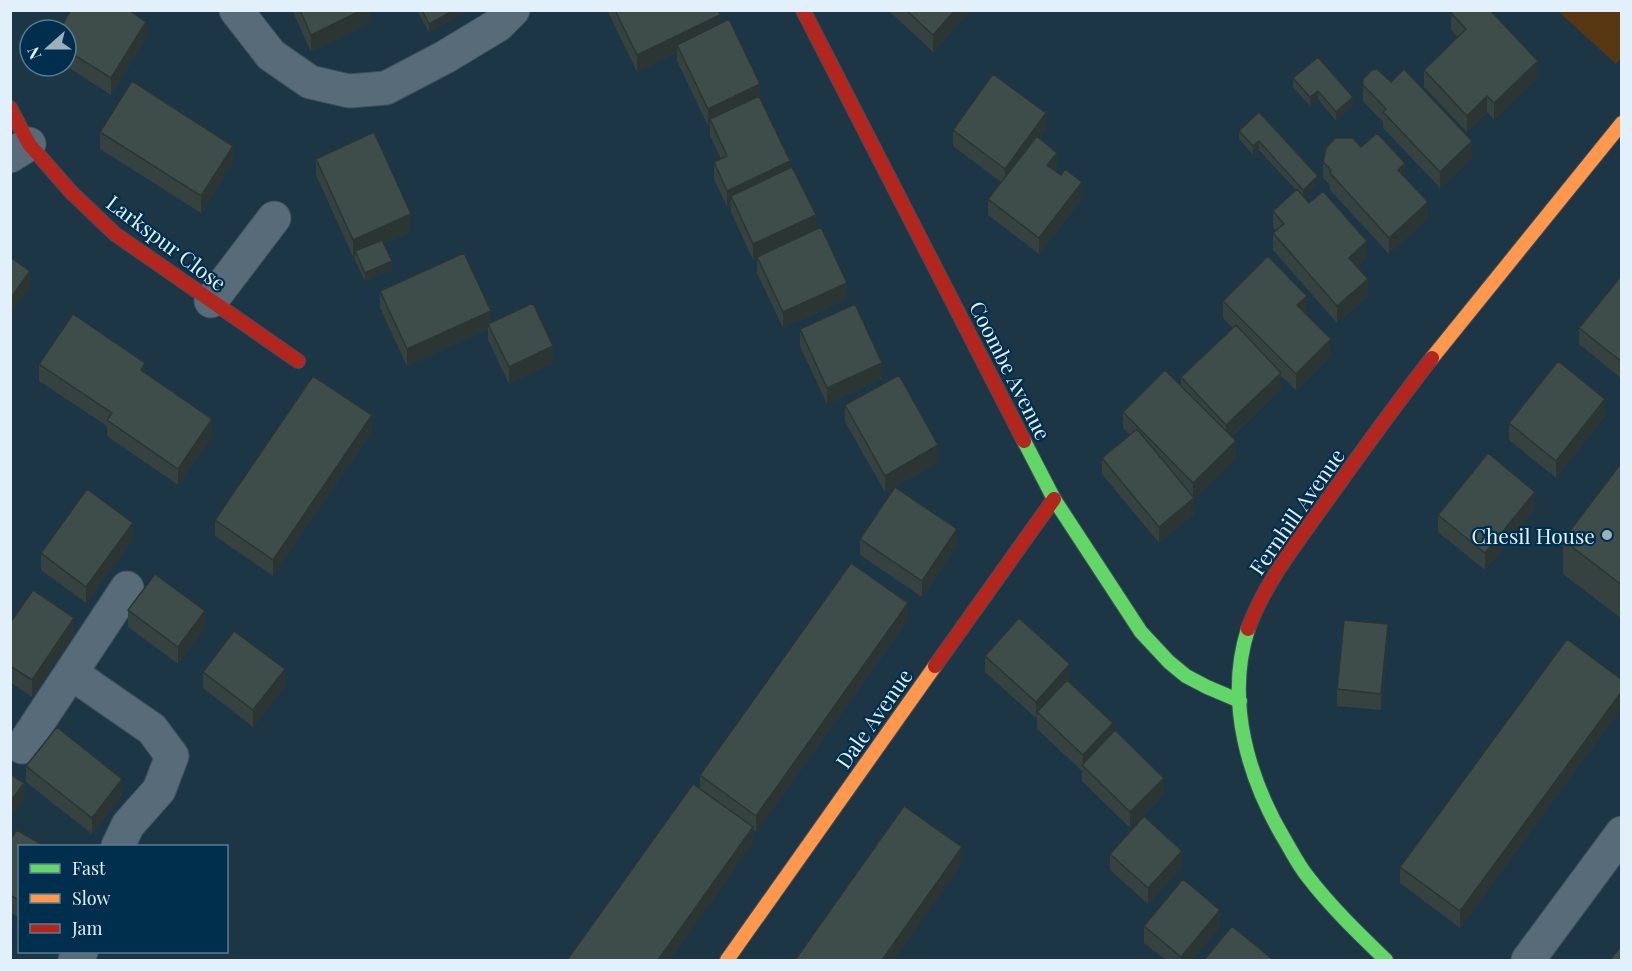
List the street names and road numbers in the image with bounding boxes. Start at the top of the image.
street label: Larkspur Close [101,188,233,296]
street label: Coombe Avenue [964,296,1058,444]
street label: Fernhill Avenue [1242,442,1350,580]
street label: Dale Avenue [828,663,918,773]

